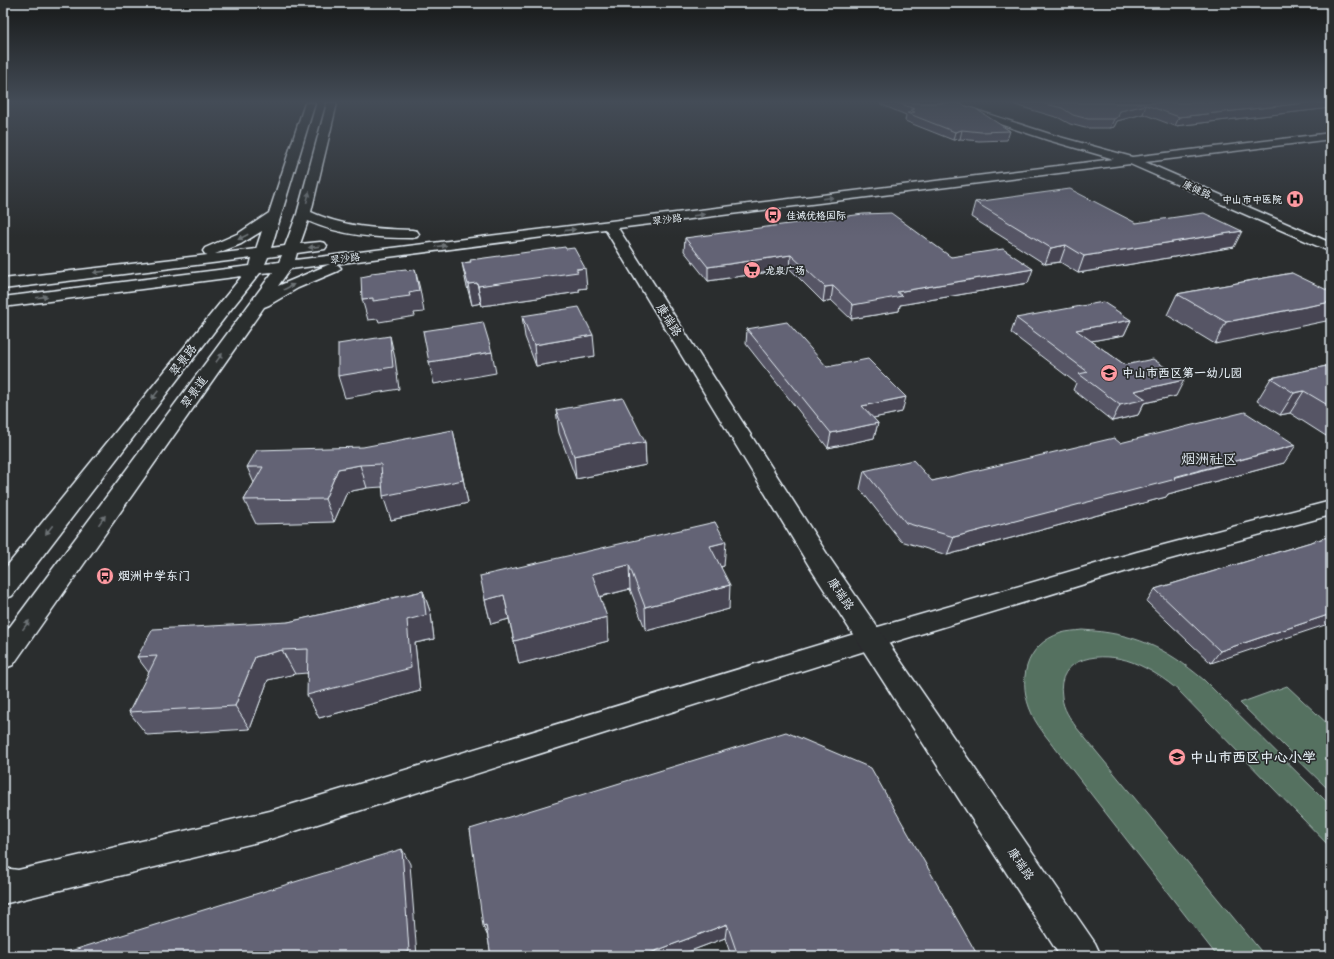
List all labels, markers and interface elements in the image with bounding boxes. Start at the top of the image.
street label: 康健路 [1180,177,1213,201]
hospital icon: 中山市中医院 [1285,189,1305,209]
one-way arrow [305,191,311,203]
place label: 中山市中医院 [1222,193,1282,206]
one-way arrow [822,195,834,201]
bus stop icon: 佳诚优格国际 [763,205,783,225]
place label: 佳诚优格国际 [786,209,846,222]
street label: 翠沙路 [651,211,683,228]
one-way arrow [693,211,705,218]
one-way arrow [564,227,576,234]
one-way arrow [237,234,249,240]
one-way arrow [435,243,447,249]
one-way arrow [308,244,320,250]
street label: 翠沙路 [329,250,361,267]
supermarket icon: 龙泉广场 [742,260,762,280]
place label: 龙泉广场 [765,264,805,277]
one-way arrow [92,269,105,275]
one-way arrow [283,283,294,290]
one-way arrow [36,294,48,300]
street label: 康瑞路 [654,300,685,339]
street label: 翠景路 [166,341,200,378]
one-way arrow [215,352,223,363]
school or university icon: 中山市西区第一幼儿园 [1099,363,1119,383]
place label: 中山市西区第一幼儿园 [1122,365,1242,380]
street label: 翠景道 [177,373,210,411]
one-way arrow [151,389,159,400]
district label: 烟洲社区 [1181,450,1237,468]
one-way arrow [98,515,106,525]
one-way arrow [45,525,53,536]
bus stop icon: 烟洲中学东门 [95,566,115,586]
place label: 烟洲中学东门 [118,568,190,583]
street label: 康瑞路 [825,575,858,613]
one-way arrow [22,620,30,631]
school or university icon: 中山市西区中心小学 [1167,747,1187,767]
place label: 中山市西区中心小学 [1190,748,1316,766]
street label: 康瑞路 [1005,845,1038,883]

